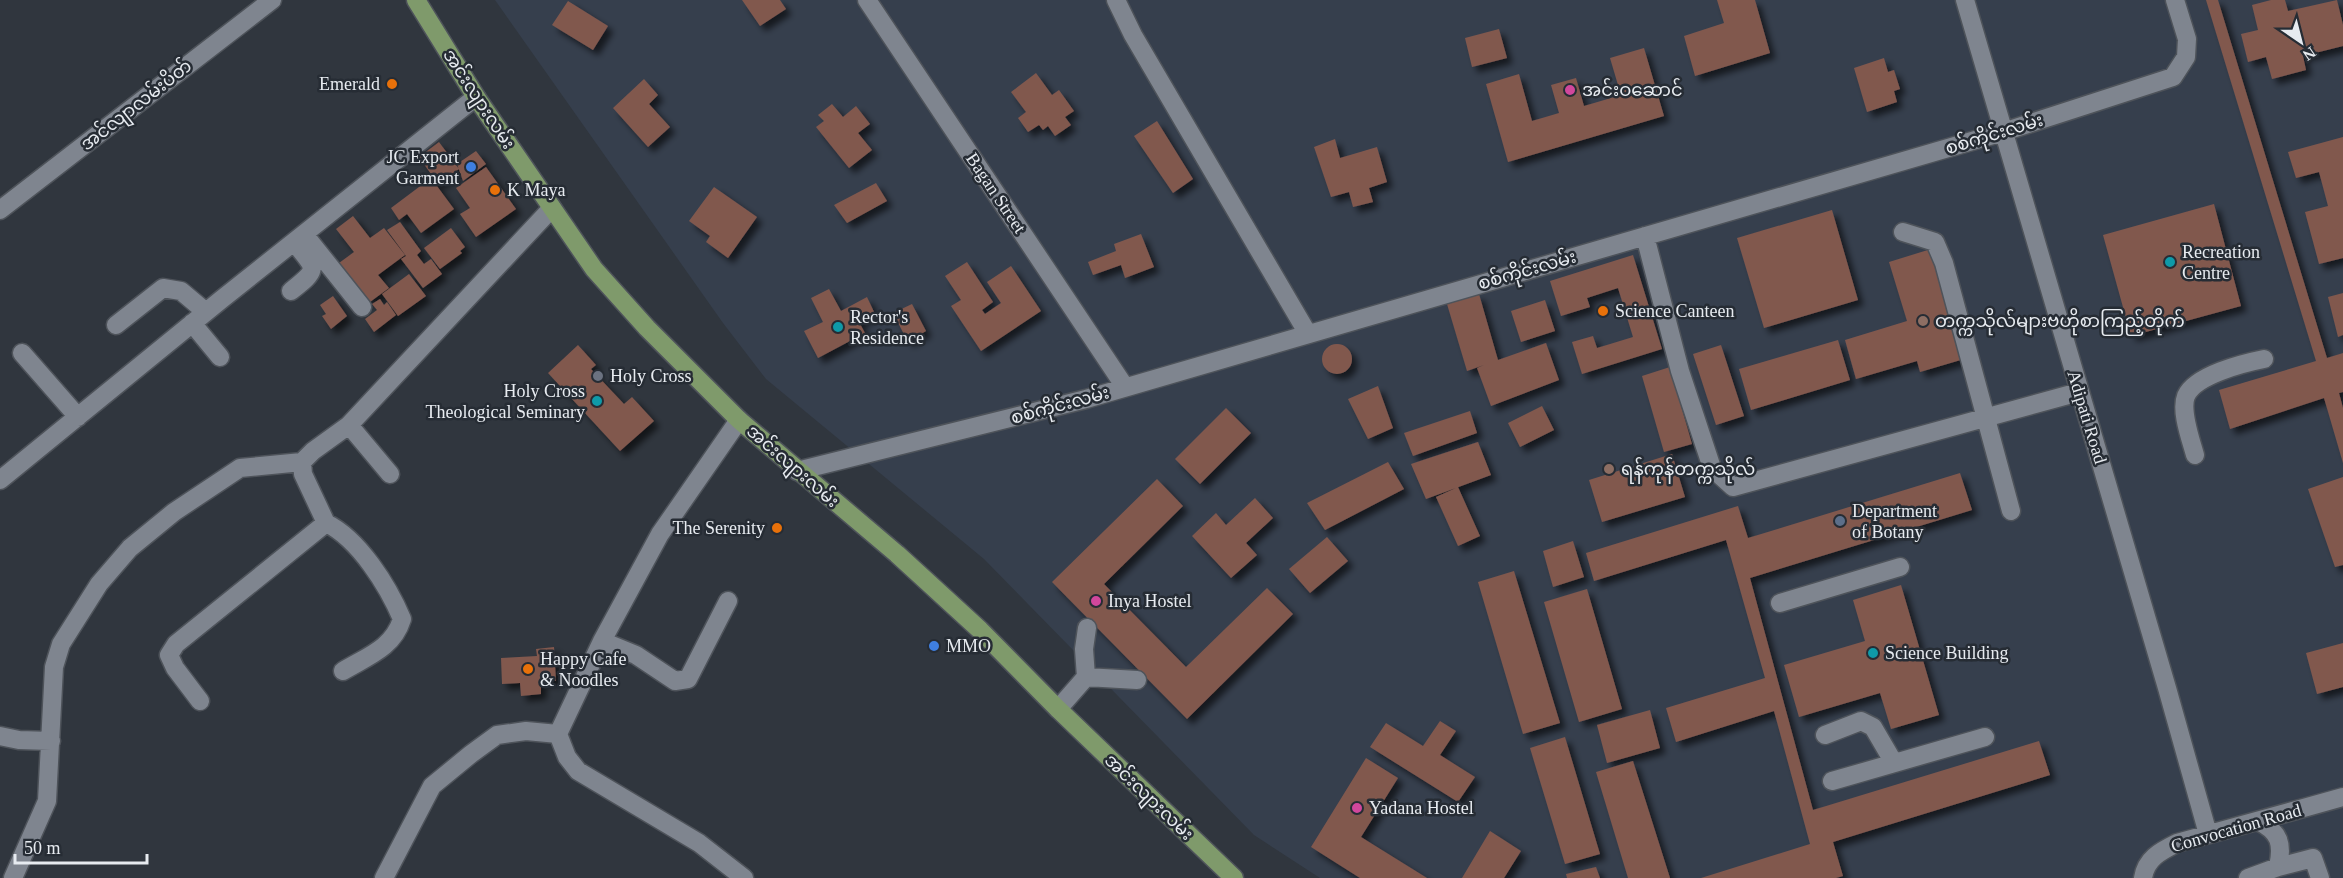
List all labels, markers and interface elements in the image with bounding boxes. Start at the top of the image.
north arrow [2271,12,2331,72]
street label: အင်းလျားလမ်း [435,44,521,155]
text: N [2299,44,2319,64]
street label: အင်လျာလမ်းပိတ် [74,52,198,158]
place label: Emerald [319,74,380,94]
marker: Emerald [385,77,399,91]
place label: အင်းဝ‌ဆောင် [1582,77,1683,100]
marker: အင်းဝ‌ဆောင် [1563,83,1577,97]
street label: စစ်ကိုင်းလမ်း [1942,106,2047,163]
place label: JC Export Garment [386,147,459,188]
street label: Bagan Street [962,149,1030,237]
marker: JC Export Garment [464,160,478,174]
place label: K Maya [507,180,565,200]
marker: K Maya [488,183,502,197]
place label: Recreation Centre [2182,242,2260,283]
street label: စစ်ကိုင်းလမ်း [1475,243,1580,298]
marker: Recreation Centre [2163,255,2177,269]
place label: Science Canteen [1615,301,1734,321]
marker: Science Canteen [1596,304,1610,318]
place label: Rector's Residence [850,307,924,348]
place label: တက္ကသိုလ်များဗဟိုစာကြည့်တိုက် [1935,307,2185,336]
marker: တက္ကသိုလ်များဗဟိုစာကြည့်တိုက် [1916,314,1930,328]
marker: Rector's Residence [831,320,845,334]
place label: Holy Cross [610,366,692,386]
street label: Adipati Road [2063,368,2111,466]
marker: Holy Cross [591,369,605,383]
street label: စစ်ကိုင်းလမ်း [1008,378,1113,433]
place label: Holy Cross Theological Seminary [426,381,585,422]
marker: Holy Cross Theological Seminary [590,394,604,408]
street label: အင်းလျားလမ်း [740,418,845,515]
place label: ရန်ကုန်တက္ကသိုလ် [1621,455,1755,484]
marker: ရန်ကုန်တက္ကသိုလ် [1602,462,1616,476]
place label: Department of Botany [1852,501,1937,542]
marker: Department of Botany [1833,514,1847,528]
place label: The Serenity [673,518,765,538]
marker: The Serenity [770,521,784,535]
place label: Inya Hostel [1108,591,1191,611]
marker: Inya Hostel [1089,594,1103,608]
place label: MMO [946,636,991,656]
marker: MMO [927,639,941,653]
place label: Science Building [1885,643,2008,663]
marker: Science Building [1866,646,1880,660]
place label: Happy Cafe & Noodles [540,649,626,690]
marker: Happy Cafe & Noodles [521,662,535,676]
street label: အင်းလျားလမ်း [1097,748,1199,848]
place label: Yadana Hostel [1369,798,1474,818]
street label: Convocation Road [2169,800,2303,856]
marker: Yadana Hostel [1350,801,1364,815]
scale bar [15,827,147,865]
text: 50 m [24,838,61,858]

